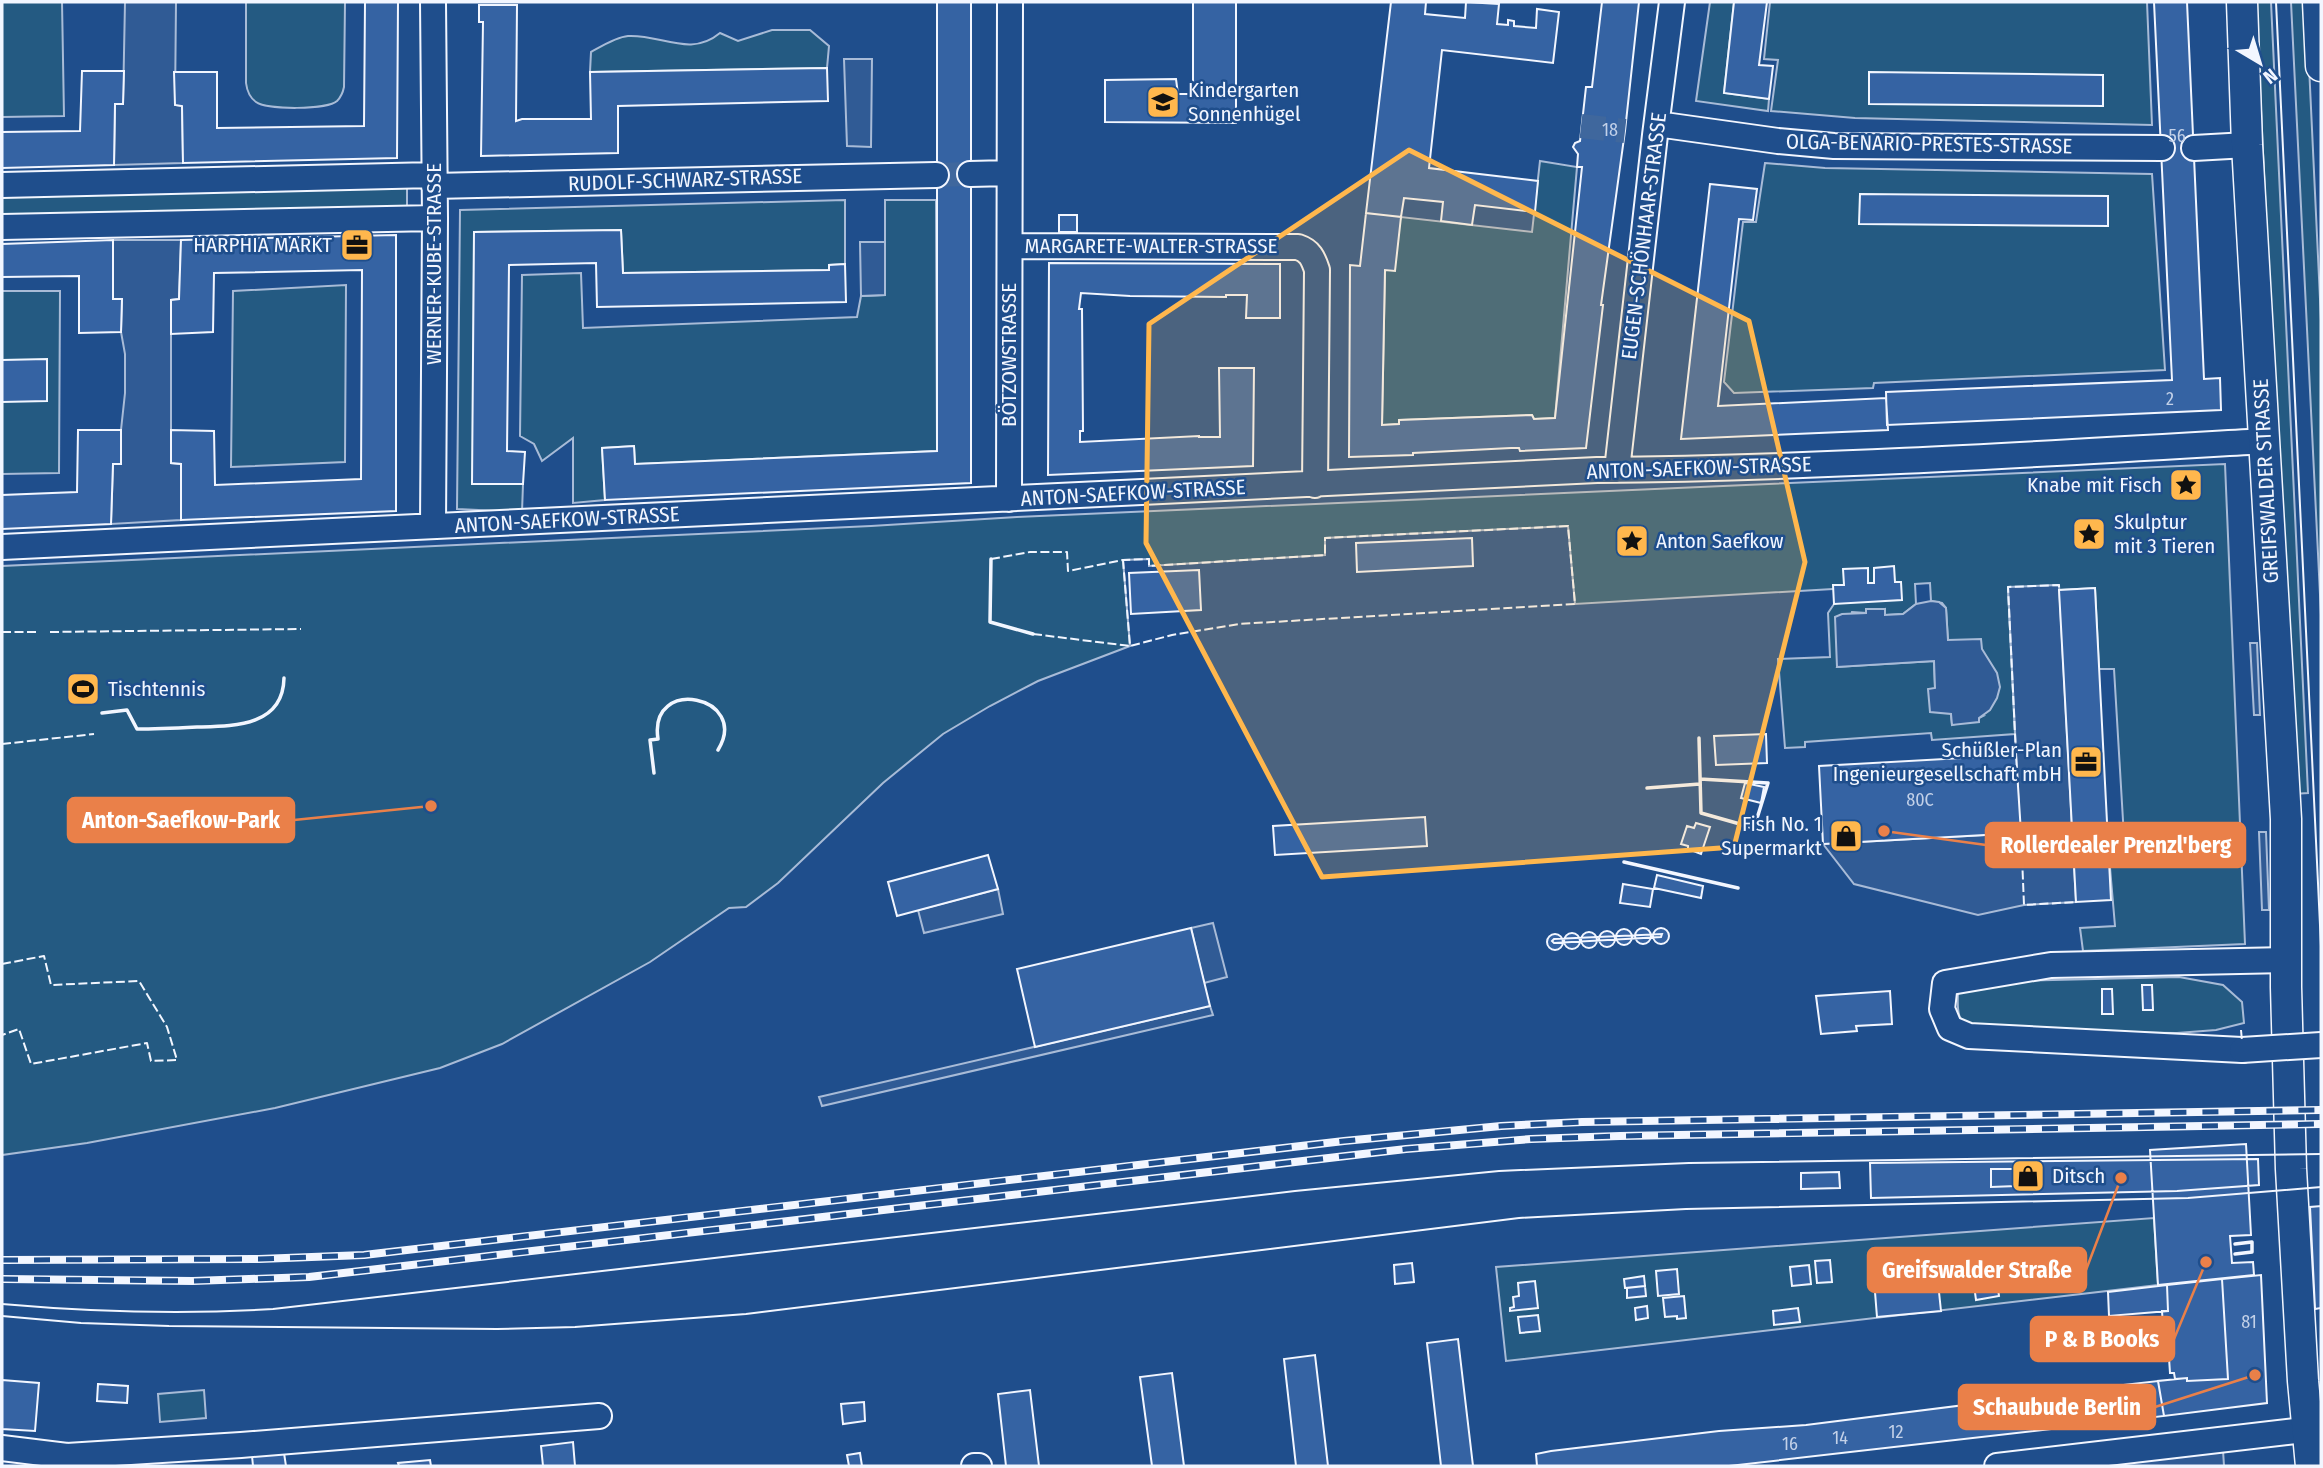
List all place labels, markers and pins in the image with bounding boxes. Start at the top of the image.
place label: Kindergarten Sonnenhügel [1188,77,1301,127]
school or university icon: Kindergarten Sonnenhügel [1144,83,1182,121]
office icon: HARPHIA MARKT [338,226,376,264]
place label: HARPHIA MARKT [193,232,332,258]
place icon: Knabe mit Fisch [2167,466,2205,504]
place label: Knabe mit Fisch [2027,472,2162,498]
place label: Skulptur mit 3 Tieren [2114,509,2215,559]
place icon: Skulptur mit 3 Tieren [2070,515,2108,553]
place icon: Anton Saefkow [1613,522,1651,560]
place label: Anton Saefkow [1656,528,1784,554]
sports icon: Tischtennis [64,670,102,708]
place label: Tischtennis [108,676,205,702]
place label: Schüßler-Plan Ingenieurgesellschaft mbH [1833,737,2062,787]
office icon: Schüßler-Plan Ingenieurgesellschaft mbH [2067,743,2105,781]
callout: Anton-Saefkow-Park [68,798,294,842]
place label: Fish No. 1 Supermarkt [1721,811,1822,861]
shop icon: Fish No. 1 Supermarkt [1827,817,1865,855]
callout: Rollerdealer Prenzl'berg [1986,823,2245,867]
shop icon: Ditsch [2009,1157,2047,1195]
place label: Ditsch [2052,1163,2105,1189]
callout: Greifswalder Straße [1868,1248,2086,1292]
callout: P & B Books [2031,1317,2174,1361]
callout: Schaubude Berlin [1959,1385,2155,1429]

